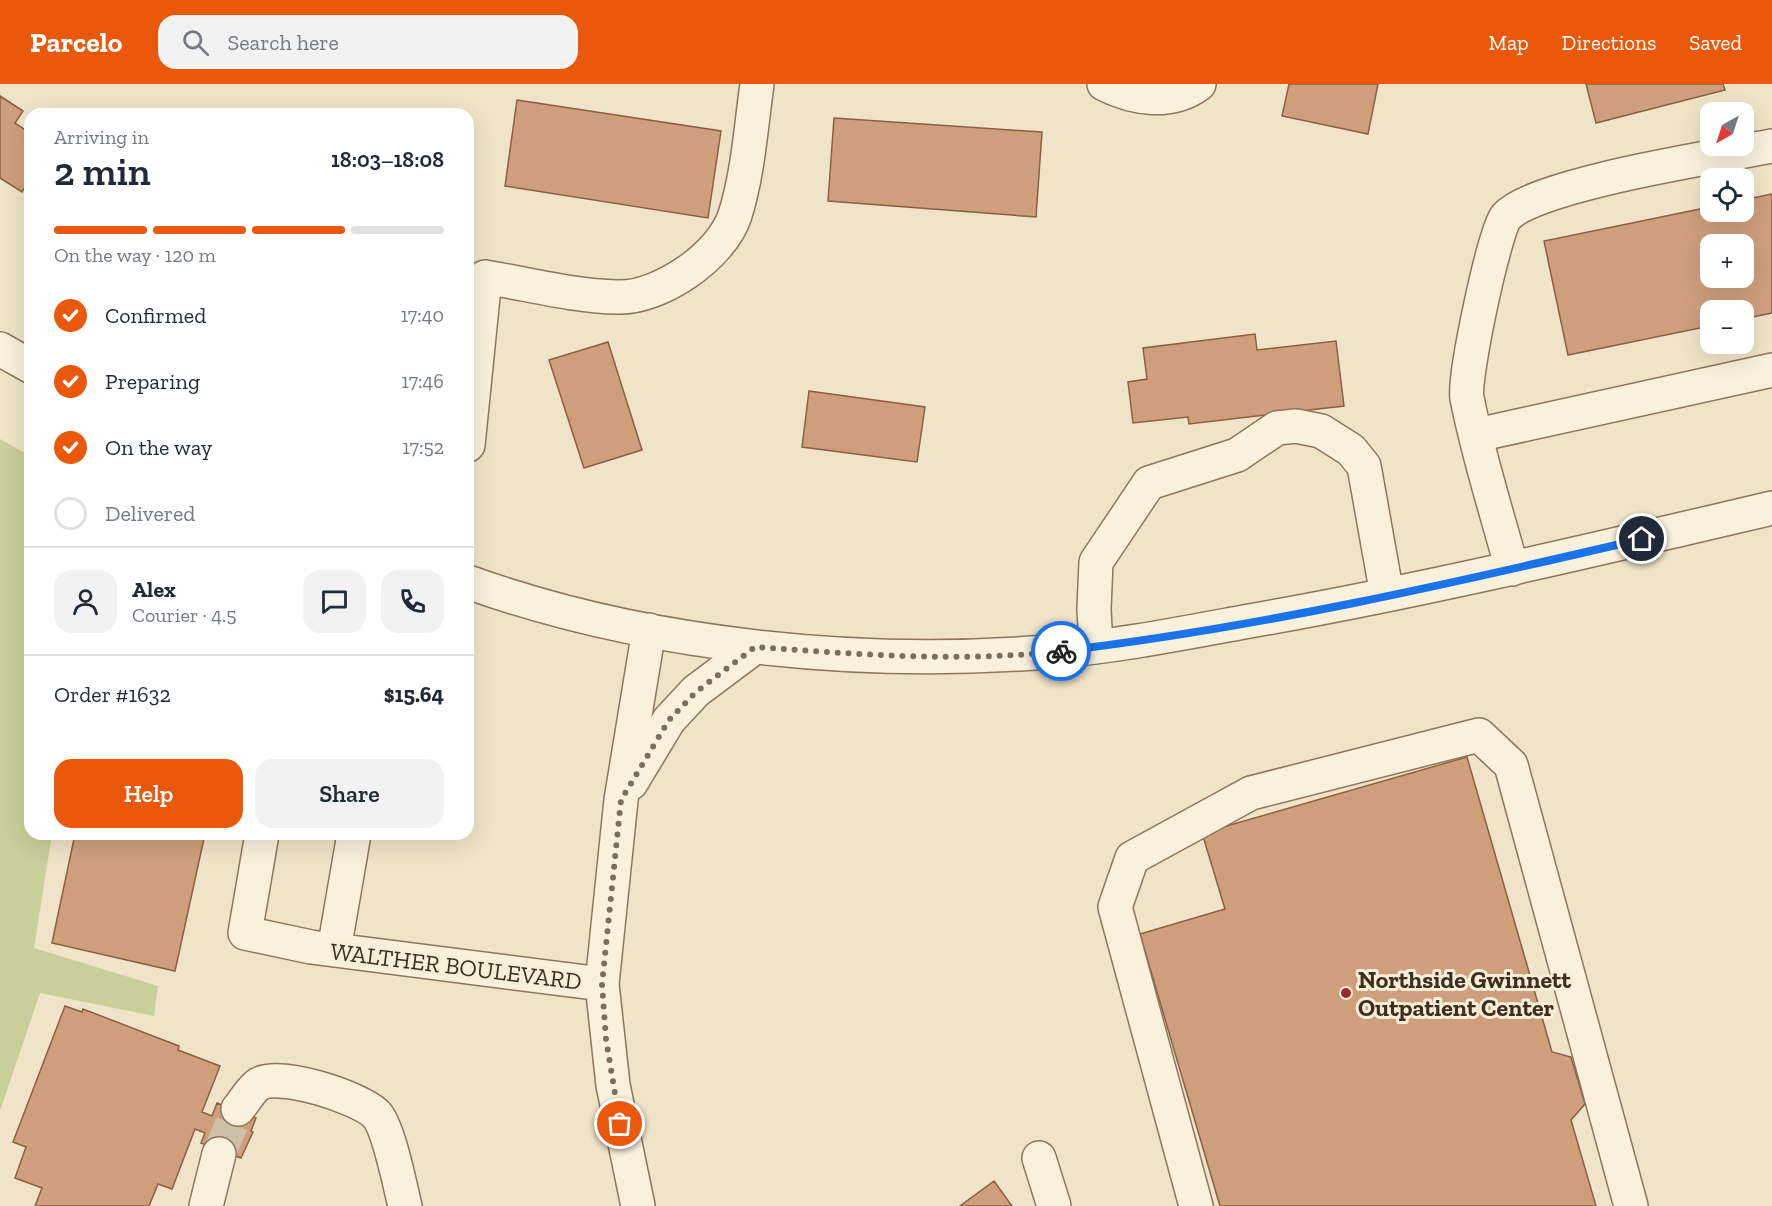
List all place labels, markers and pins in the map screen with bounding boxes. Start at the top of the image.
pin [1616,513,1667,564]
place label: Northside Gwinnett Outpatient Center [1358,965,1572,1022]
marker: Northside Gwinnett Outpatient Center [1339,986,1353,1000]
pin [594,1098,645,1149]

